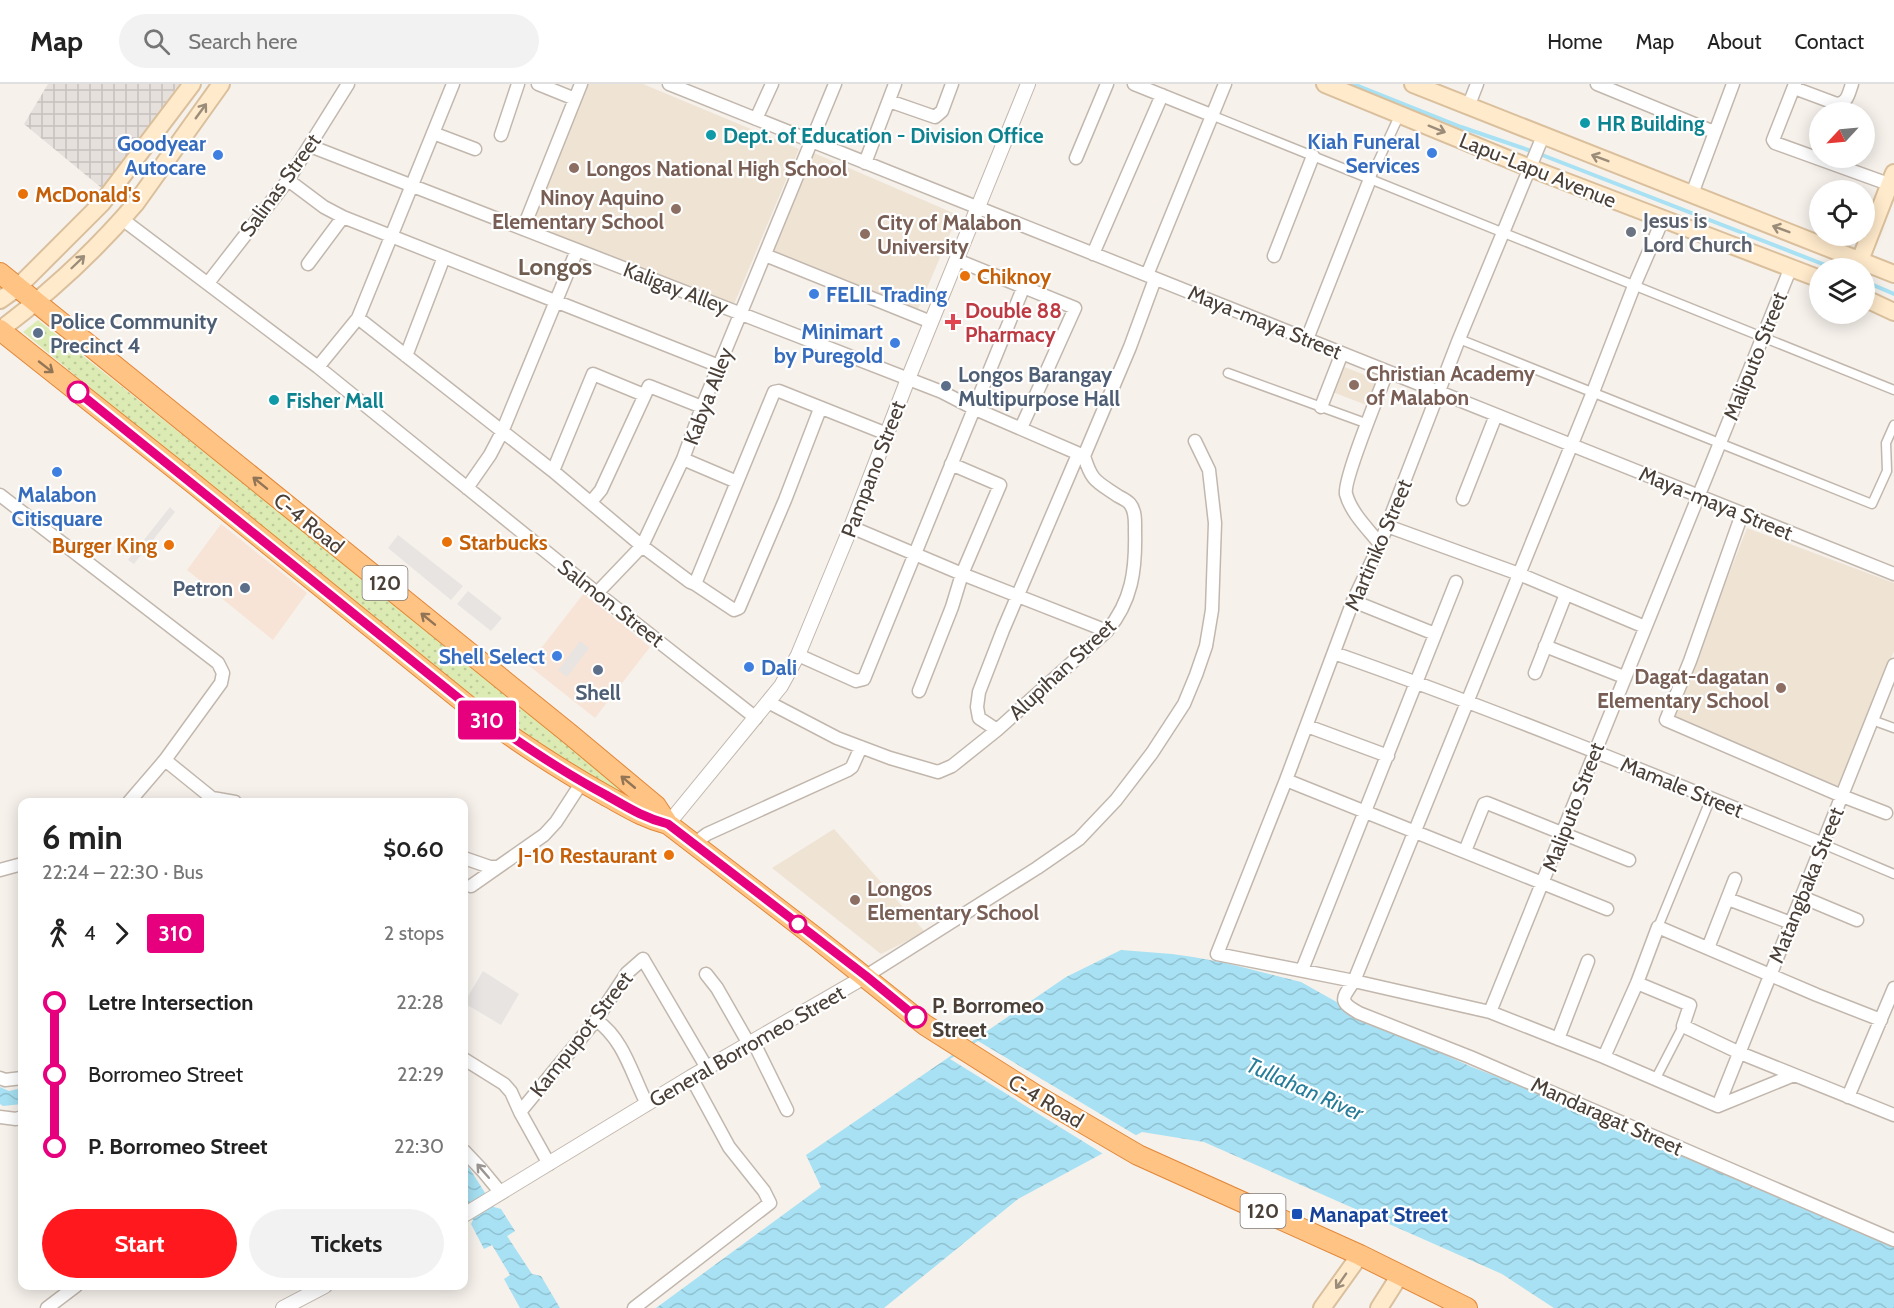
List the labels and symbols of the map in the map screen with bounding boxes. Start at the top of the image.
north arrow [1809,102,1875,168]
one-way arrow [195,104,207,120]
place label: HR Building [1597,111,1705,136]
marker: HR Building [1578,116,1592,130]
place label: Dept. of Education - Division Office [723,123,1044,148]
one-way arrow [1427,124,1446,135]
street label: Lapu-Lapu Avenue [1456,127,1620,213]
marker: Dept. of Education - Division Office [704,128,718,142]
street label: Salinas Street [234,129,326,241]
place label: Kiah Funeral Services [1307,129,1420,178]
place label: Goodyear Autocare [117,131,206,180]
marker: Kiah Funeral Services [1425,146,1439,160]
marker: Goodyear Autocare [211,148,225,162]
one-way arrow [1591,152,1609,163]
place label: Longos National High School [586,156,848,181]
marker: Longos National High School [567,161,581,175]
place label: McDonald's [35,182,141,207]
place label: Ninoy Aquino Elementary School [492,185,664,234]
marker: McDonald's [16,187,30,201]
marker: Ninoy Aquino Elementary School [669,202,683,216]
place label: Jesus is Lord Church [1642,208,1753,257]
place label: City of Malabon University [877,210,1022,259]
one-way arrow [1773,223,1791,234]
marker: Jesus is Lord Church [1624,225,1638,239]
marker: City of Malabon University [858,227,872,241]
district label: Longos [518,252,592,281]
one-way arrow [71,255,86,269]
street label: Kaligay Alley [620,256,733,320]
place label: Chiknoy [977,264,1052,289]
marker: Chiknoy [958,269,972,283]
street label: Maya-maya Street [1185,280,1345,364]
place label: FELIL Trading [826,282,947,307]
marker: FELIL Trading [807,287,821,301]
street label: Maliputo Street [1718,288,1792,424]
place label: Double 88 Pharmacy [965,298,1062,347]
place label: Police Community Precinct 4 [50,309,218,358]
marker: Double 88 Pharmacy [946,315,960,329]
place label: Minimart by Puregold [774,319,883,368]
marker: Police Community Precinct 4 [31,326,45,340]
marker: Minimart by Puregold [888,336,902,350]
street label: Kabya Alley [678,343,738,448]
one-way arrow [38,360,54,373]
place label: Christian Academy of Malabon [1366,361,1536,410]
place label: Longos Barangay Multipurpose Hall [958,362,1121,411]
marker: Christian Academy of Malabon [1347,378,1361,392]
marker: Longos Barangay Multipurpose Hall [939,379,953,393]
unlabelled marker [67,381,89,403]
place label: Fisher Mall [286,388,384,413]
marker: Fisher Mall [267,393,281,407]
street label: Pampano Street [836,397,910,541]
street label: Maya-maya Street [1636,461,1796,545]
marker: Malabon Citisquare [50,465,64,479]
street label: Martiniko Street [1339,475,1417,615]
one-way arrow [253,476,268,490]
place label: Malabon Citisquare [11,482,103,531]
street label: C-4 Road [269,487,349,559]
place label: Starbucks [459,530,548,555]
place label: Burger King [52,533,157,558]
marker: Starbucks [440,535,454,549]
marker: Burger King [162,538,176,552]
street label: Salmon Street [553,554,669,652]
road number: 120 [362,566,408,600]
place label: Petron [172,576,233,601]
marker: Petron [238,581,252,595]
one-way arrow [420,612,436,625]
street label: Alupihan Street [1003,613,1121,725]
place label: Shell Select [439,644,545,669]
marker: Shell Select [550,649,564,663]
place label: Dali [761,655,797,680]
marker: Dali [742,660,756,674]
marker: Shell [591,663,605,677]
place label: Dagat-dagatan Elementary School [1597,664,1769,713]
place label: Shell [575,680,621,705]
marker: Dagat-dagatan Elementary School [1774,681,1788,695]
line badge: 310 [452,700,522,740]
street label: Maliputo Street [1537,739,1609,875]
street label: Mamale Street [1617,751,1747,823]
one-way arrow [621,775,636,789]
street label: Matangbaka Street [1763,803,1849,967]
place label: J-10 Restaurant [517,843,657,868]
marker: J-10 Restaurant [662,848,676,862]
place label: Longos Elementary School [867,876,1040,925]
marker: Longos Elementary School [848,893,862,907]
unlabelled marker [789,915,807,933]
street label: Kampupot Street [524,966,638,1102]
street label: General Borromeo Street [645,980,849,1112]
place label: P. Borromeo Street [932,993,1044,1042]
marker: P. Borromeo Street [905,1006,927,1028]
water label: Tullahan River [1242,1051,1369,1127]
street label: C-4 Road [1004,1069,1088,1133]
street label: Mandaragat Street [1527,1071,1687,1161]
one-way arrow [476,1164,490,1179]
road number: 120 [1240,1194,1286,1228]
place label: Manapat Street [1309,1202,1448,1227]
marker: Manapat Street [1290,1207,1304,1221]
one-way arrow [1335,1273,1347,1289]

